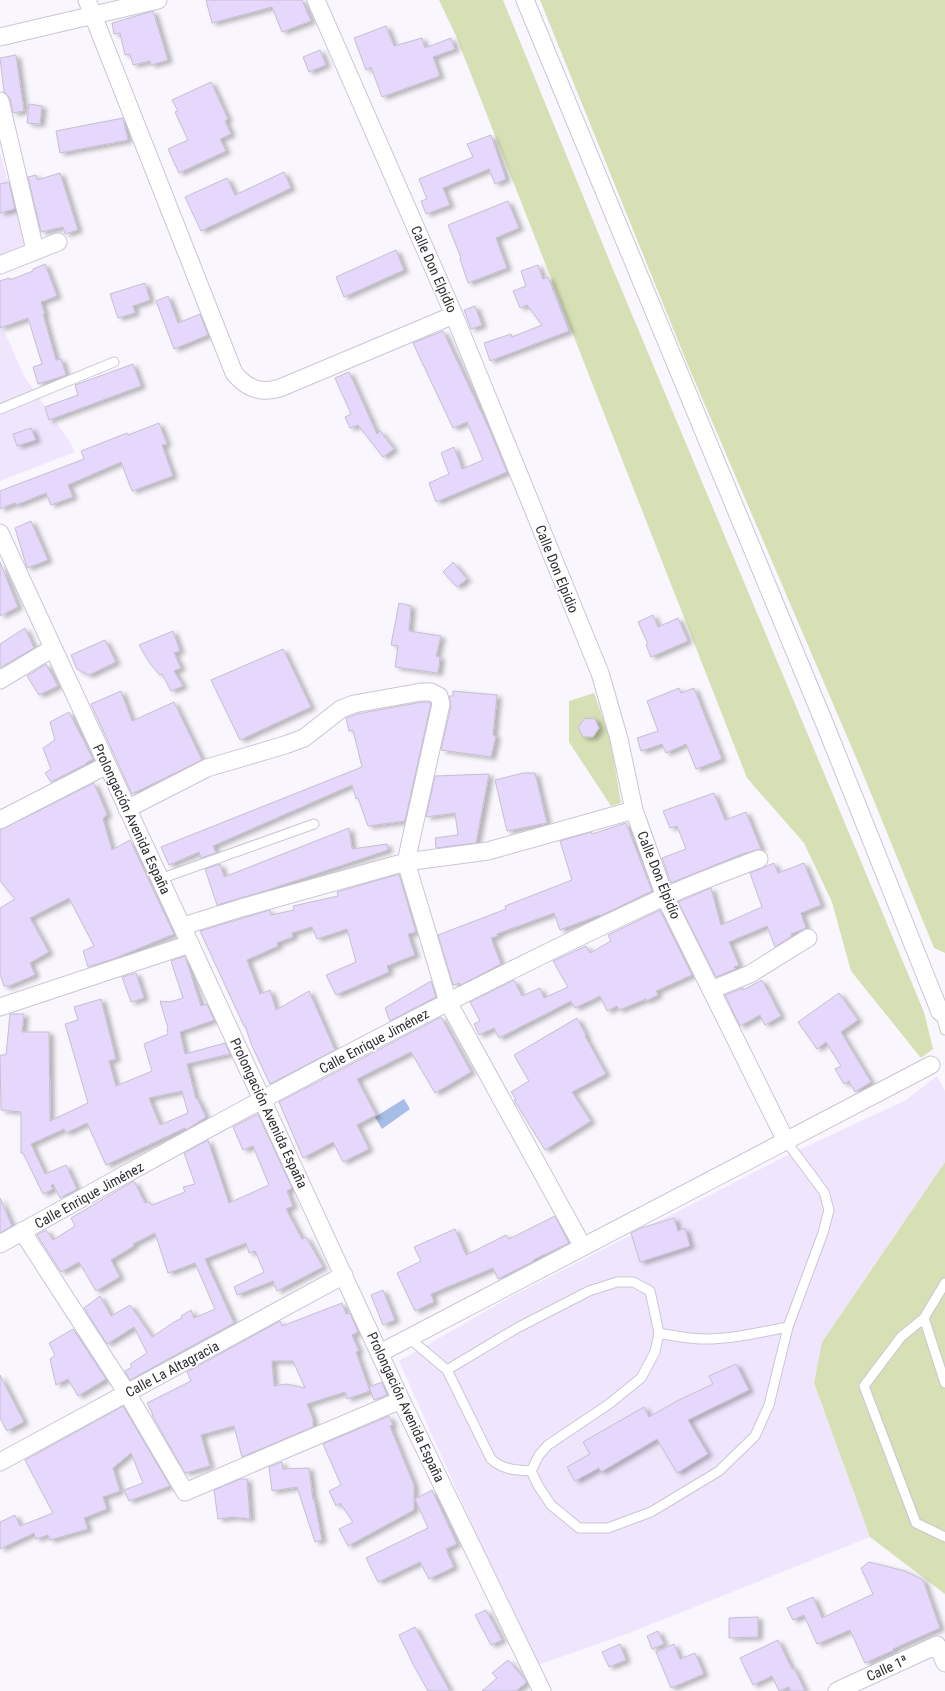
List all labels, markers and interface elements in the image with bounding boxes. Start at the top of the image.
street label: Calle Don Elpidio [408,223,460,315]
street label: Calle Don Elpidio [532,523,582,615]
street label: Prolongación Avenida España [90,741,174,897]
street label: Calle Don Elpidio [634,829,684,921]
street label: Calle Enrique Jiménez [316,1005,432,1077]
street label: Prolongación Avenida España [227,1035,311,1191]
street label: Calle Enrique Jiménez [32,1158,146,1232]
street label: Prolongación Avenida España [364,1329,448,1485]
street label: Calle La Altagracia [123,1338,221,1400]
street label: Calle 1ª [864,1652,910,1684]

